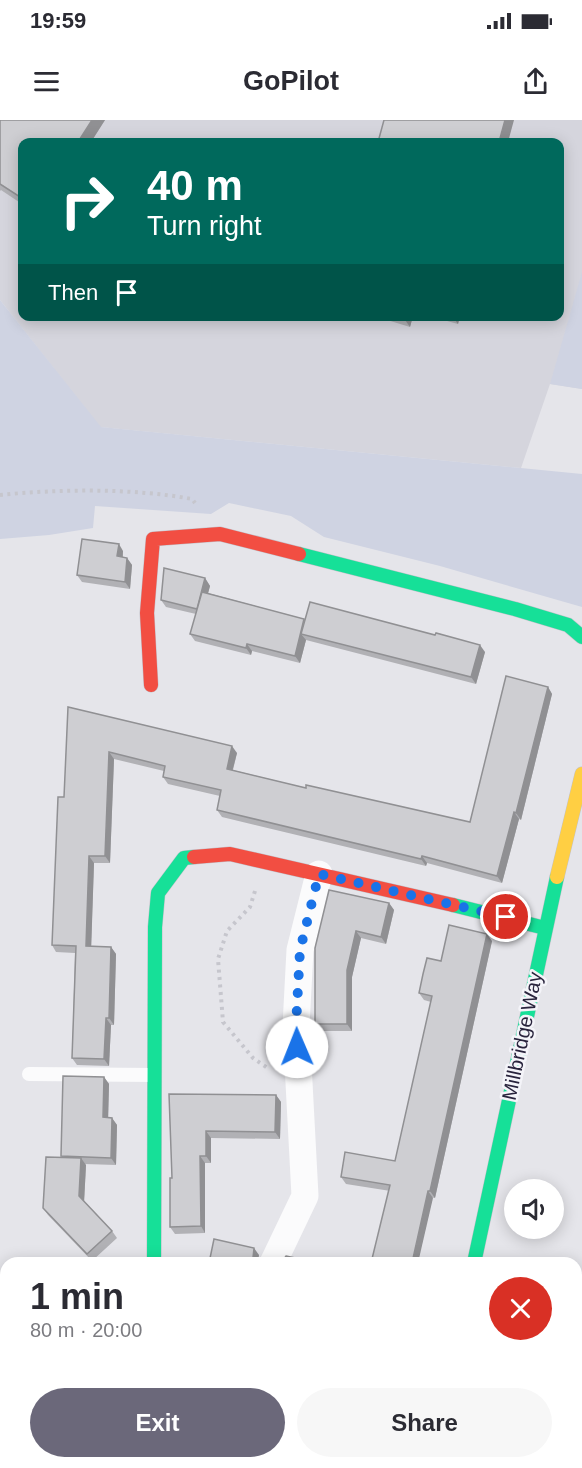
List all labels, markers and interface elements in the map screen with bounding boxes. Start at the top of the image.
text: 19:59 [30,8,86,33]
icon: menu [30,65,63,98]
icon: share [519,65,552,98]
text: GoPilot [243,66,339,96]
icon: right [48,162,126,240]
text: 40 m [147,162,243,209]
text: Turn right [147,211,262,241]
icon: arrive [110,276,143,309]
text: Then [48,280,98,305]
pin [480,891,531,942]
icon: arrive [489,900,522,933]
street label: Millbridge Way [498,970,546,1102]
position arrow [265,1015,329,1079]
map controls [504,1179,564,1239]
button: sound [504,1179,564,1239]
text: 1 min [30,1276,124,1317]
button: close [489,1277,552,1340]
text: 80 m · 20:00 [30,1319,142,1341]
button: Exit [30,1388,285,1457]
button: Share [297,1388,552,1457]

